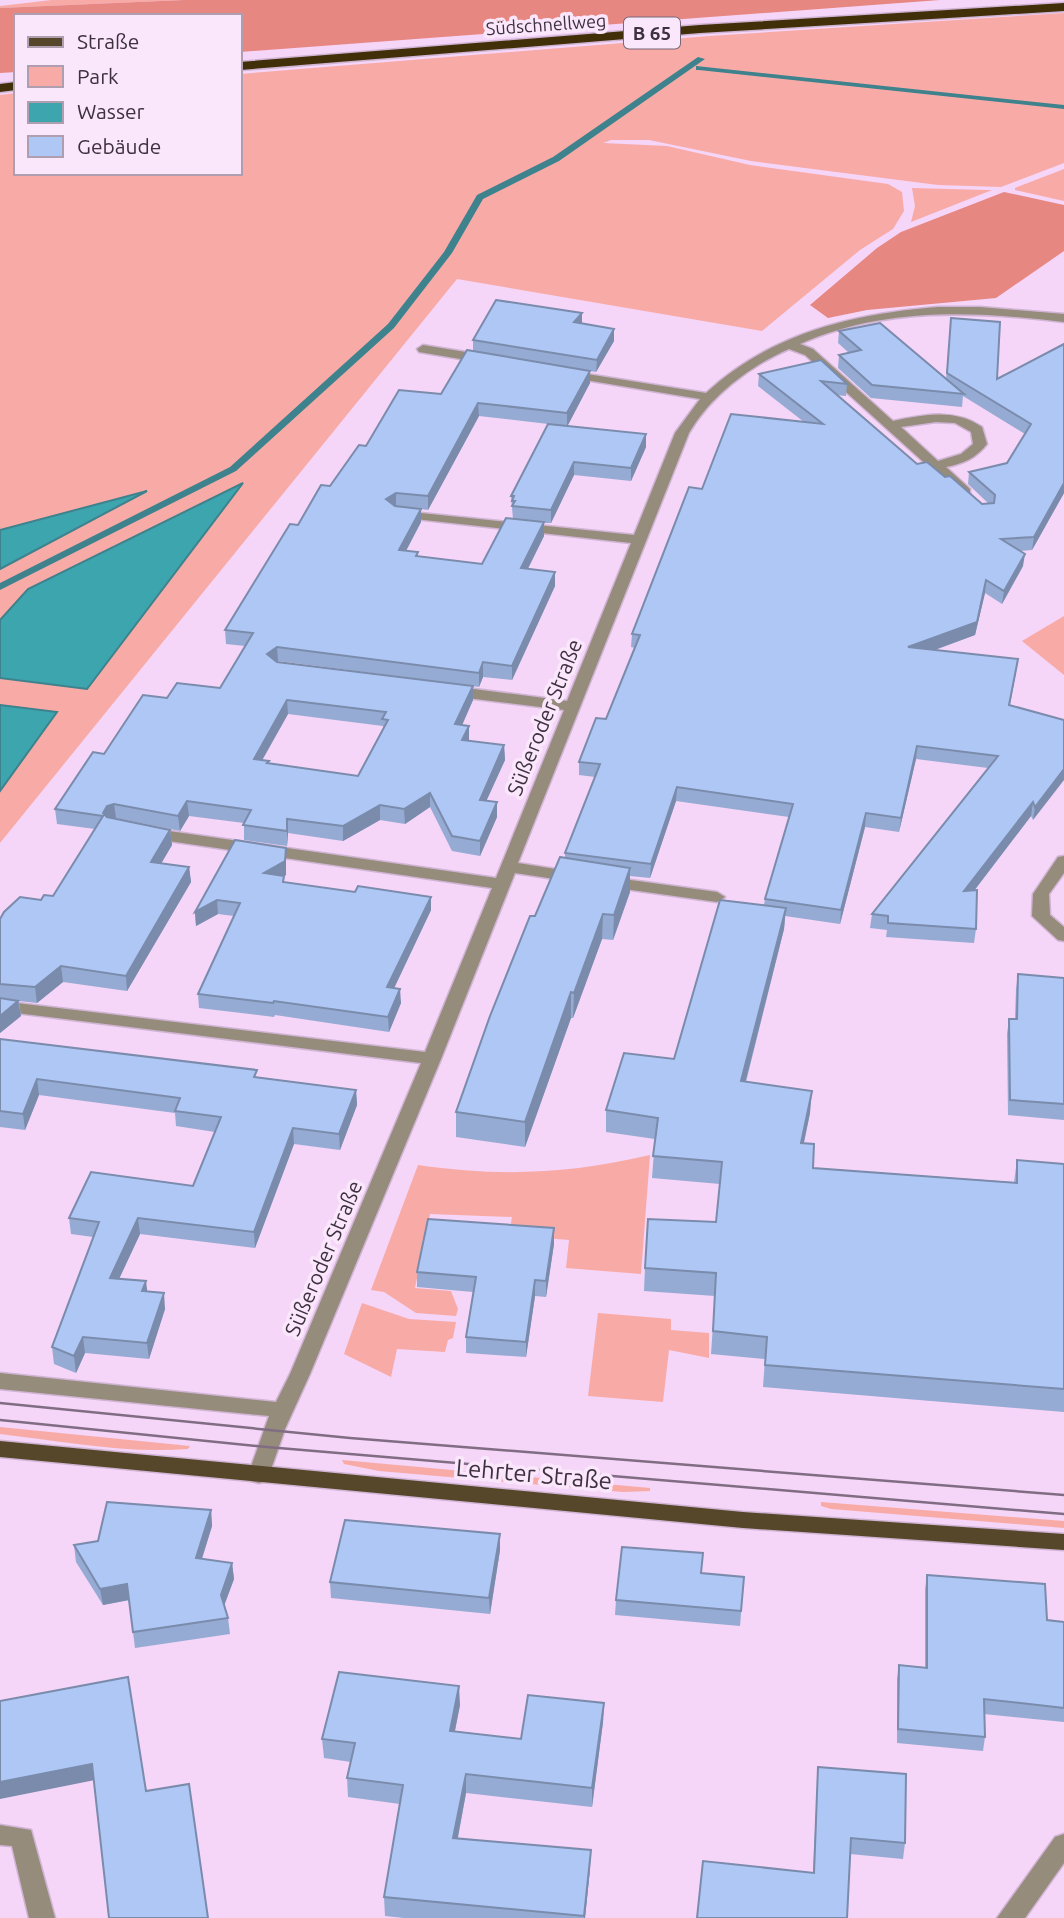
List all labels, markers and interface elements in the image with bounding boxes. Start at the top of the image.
street label: Südschnellweg [485,10,607,38]
legend [14,14,242,175]
road number: B 65 [624,18,680,48]
text: Straße [77,29,139,53]
text: Park [77,64,119,88]
text: Wasser [77,99,145,123]
text: Gebäude [77,134,161,158]
street label: Süßeroder Straße [502,635,586,799]
street label: Süßeroder Straße [279,1177,367,1339]
street label: Lehrter Straße [455,1454,613,1494]

